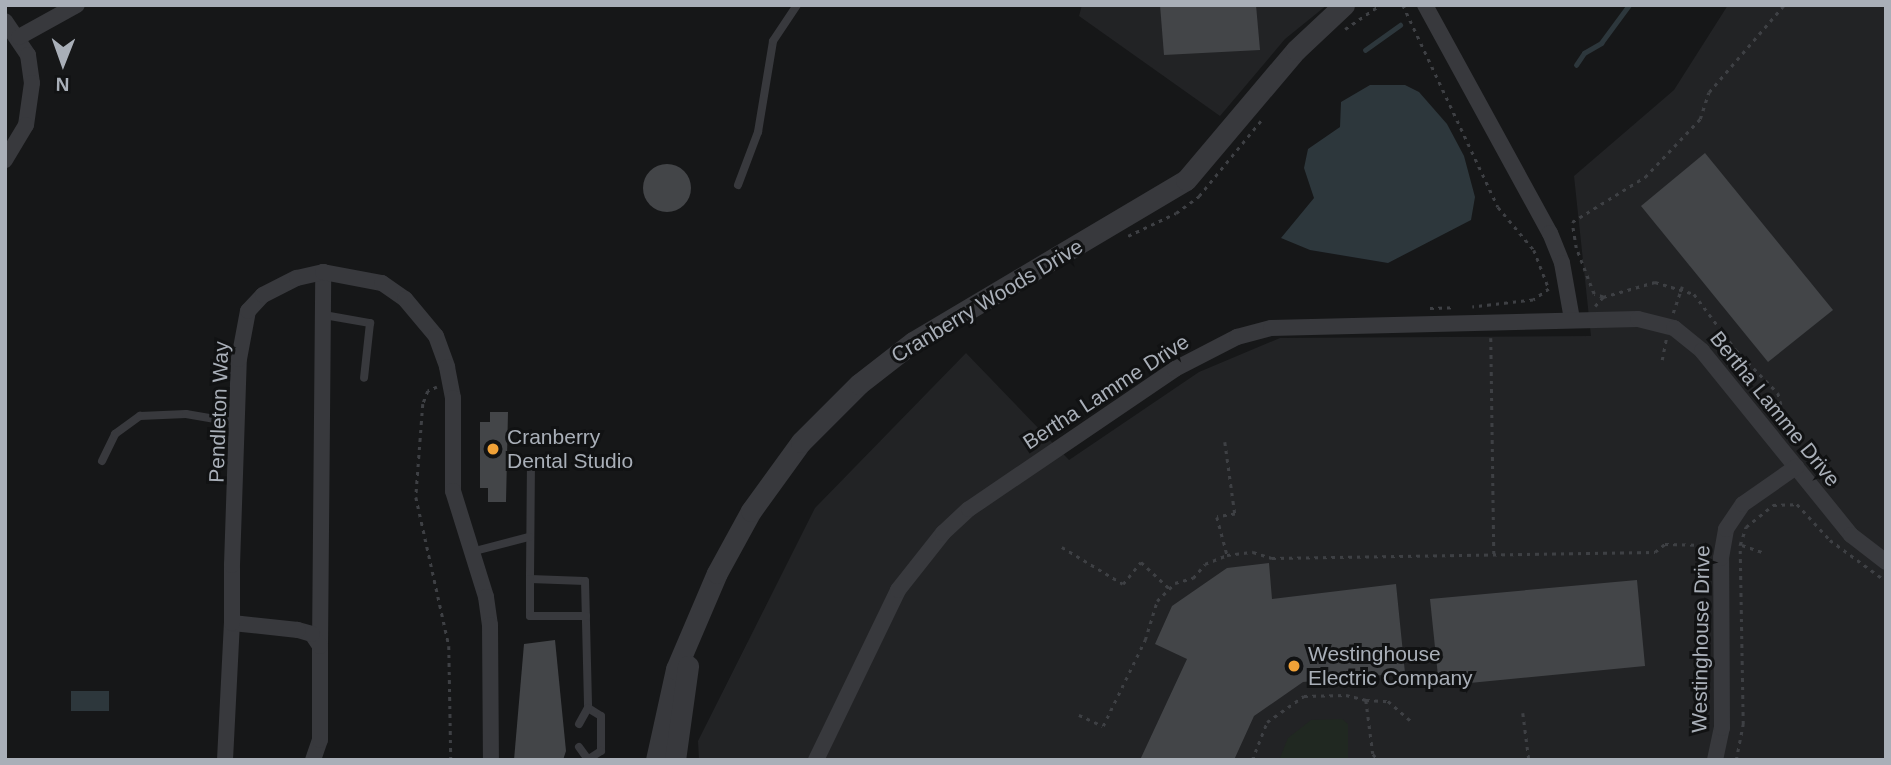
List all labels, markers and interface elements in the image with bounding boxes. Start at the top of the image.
north arrow [28,28,98,98]
text: N [56,74,70,95]
street label: Cranberry Woods Drive [887,234,1087,368]
street label: Bertha Lamme Drive [1705,326,1845,492]
street label: Bertha Lamme Drive [1018,329,1194,455]
street label: Pendleton Way [204,341,234,483]
place label: Cranberry Dental Studio [507,424,633,474]
marker: Cranberry Dental Studio [485,441,501,457]
street label: Westinghouse Drive [1687,545,1715,733]
place label: Westinghouse Electric Company [1308,641,1473,691]
marker: Westinghouse Electric Company [1286,658,1302,674]

